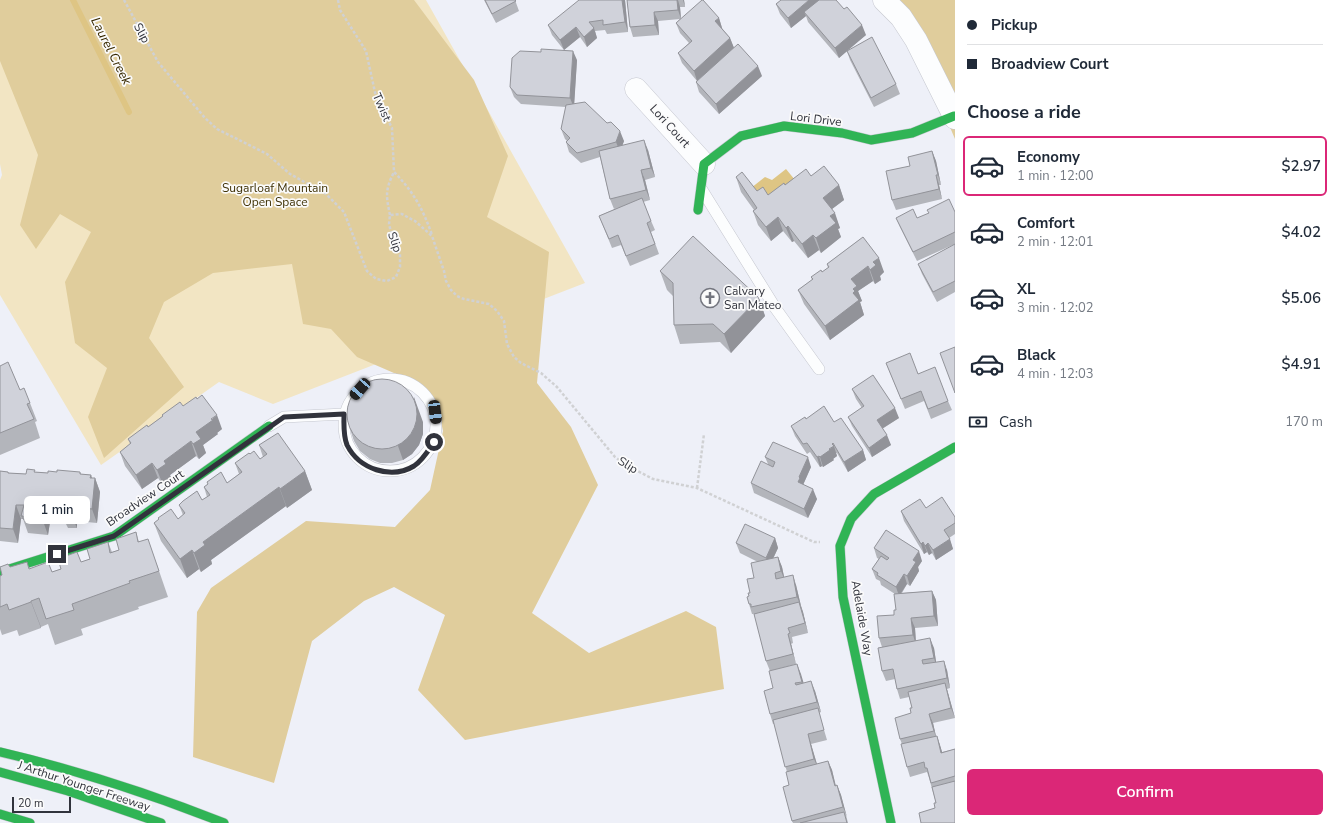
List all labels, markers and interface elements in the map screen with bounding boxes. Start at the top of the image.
water label: Laurel Creek [86,14,136,88]
text: Pickup [991,15,1037,35]
street label: Slip [130,20,154,46]
text: Broadview Court [991,54,1109,74]
street label: Twist [369,90,396,124]
text: Choose a ride [967,100,1081,124]
street label: Lori Court [646,101,694,152]
street label: Lori Drive [789,108,843,130]
text: Economy [1017,147,1080,167]
icon: car [969,148,1005,184]
text: $2.97 [1281,156,1321,176]
text: 1 min · 12:00 [1017,167,1093,185]
park label: Sugarloaf Mountain Open Space [222,180,328,210]
text: Comfort [1017,213,1074,233]
icon: car [969,214,1005,250]
text: $4.02 [1281,222,1321,242]
street label: Slip [384,230,406,254]
text: 2 min · 12:01 [1017,233,1093,251]
text: XL [1017,279,1036,299]
icon: car [969,280,1005,316]
place label: Calvary San Mateo [724,283,782,313]
church icon: Calvary San Mateo [699,287,721,309]
text: $5.06 [1281,288,1321,308]
text: 3 min · 12:02 [1017,299,1093,317]
text: Black [1017,345,1055,365]
icon: car [969,346,1005,382]
text: $4.91 [1281,354,1321,374]
text: 4 min · 12:03 [1017,365,1093,383]
car [348,376,372,402]
car [428,399,442,425]
icon: cash [967,411,989,433]
text: Cash [999,412,1033,432]
text: 170 m [1285,413,1323,431]
route start [425,433,443,451]
street label: Slip [615,453,641,477]
street label: Broadview Court [103,466,188,530]
callout: 1 min [24,496,90,524]
text: 1 min [40,501,74,519]
route end [48,545,66,563]
street label: Adelaide Way [848,579,877,658]
street label: J Arthur Younger Freeway [15,757,153,815]
button: Confirm [967,769,1323,815]
scale bar [12,795,71,814]
text: 20 m [18,796,43,811]

